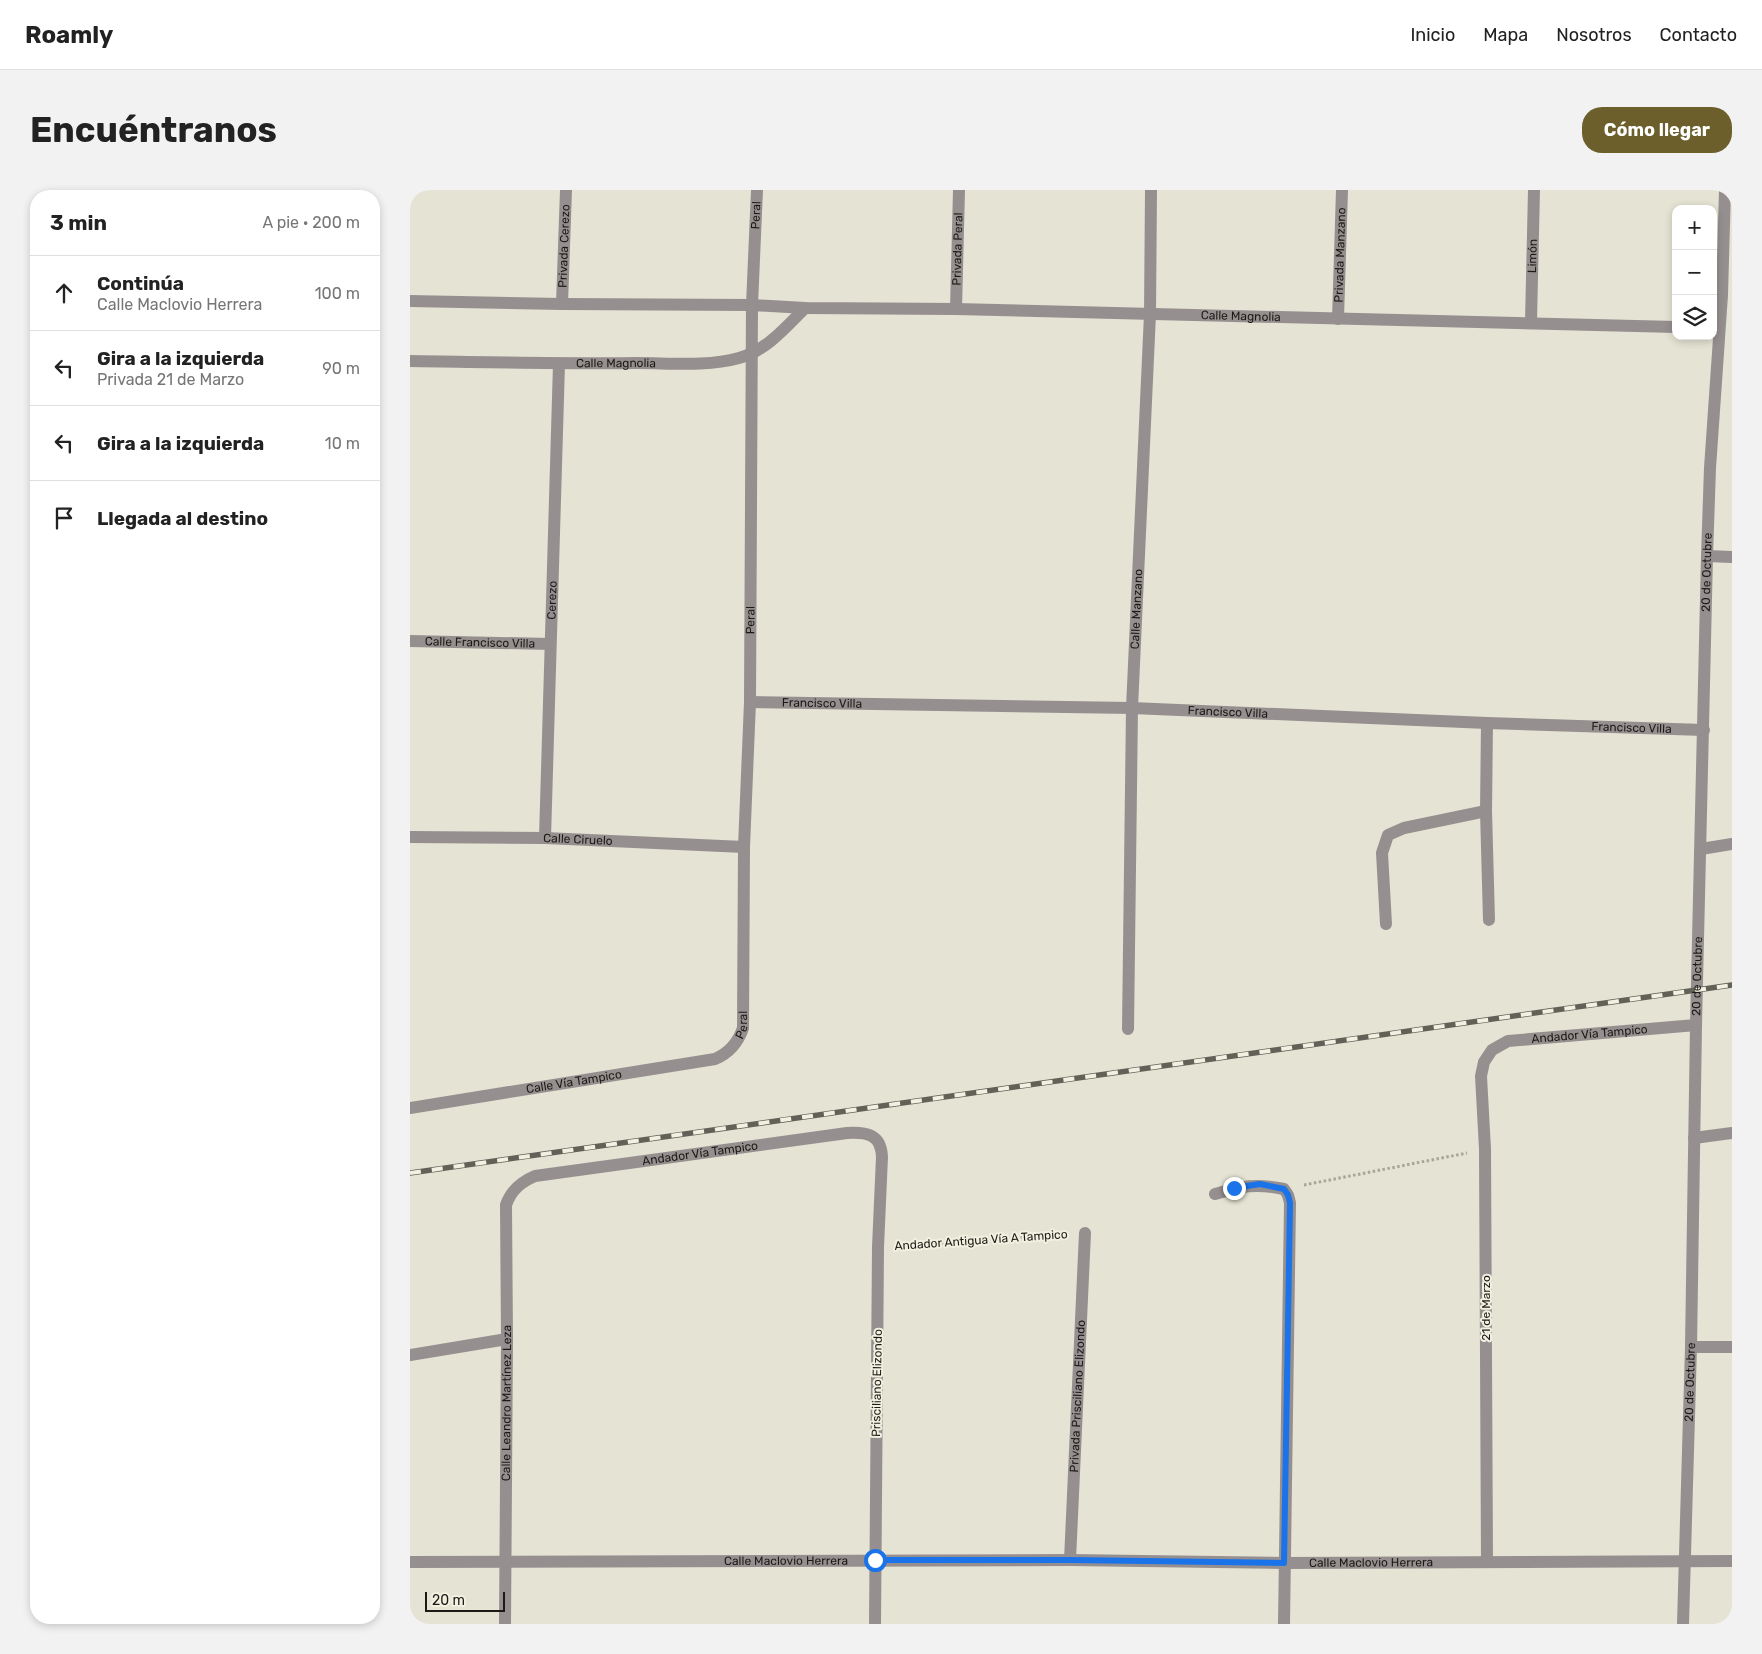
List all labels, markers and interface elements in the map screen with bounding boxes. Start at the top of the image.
text: Roamly [25,21,113,49]
text: Inicio [1410,24,1455,46]
text: Mapa [1483,24,1528,46]
text: Nosotros [1556,24,1632,46]
text: Contacto [1660,24,1737,46]
button: Cómo llegar [1582,107,1732,153]
text: Encuéntranos [30,109,277,151]
street label: Peral [748,201,764,230]
street label: Privada Cerezo [556,204,573,288]
map controls [1672,205,1717,340]
button: + [1672,205,1717,250]
street label: Privada Manzano [1332,207,1348,303]
text: 3 min [50,210,107,235]
street label: Privada Peral [950,212,965,286]
text: A pie · 200 m [262,213,360,232]
street label: Limón [1525,239,1540,273]
button: − [1672,250,1717,295]
text: Continúa [97,272,184,295]
icon: ahead [50,279,78,307]
text: 100 m [315,284,360,303]
text: Calle Maclovio Herrera [97,295,262,314]
button: layers [1672,295,1717,340]
street label: Calle Magnolia [1201,308,1281,324]
text: Gira a la izquierda [97,347,264,370]
icon: left [50,354,78,382]
street label: Calle Magnolia [576,356,656,370]
text: 90 m [322,359,360,378]
text: Privada 21 de Marzo [97,370,244,389]
icon: left [50,429,78,457]
text: Gira a la izquierda [97,432,264,455]
text: 10 m [325,434,360,453]
icon: arrive [50,504,78,532]
text: Llegada al destino [97,507,268,530]
street label: 20 de Octubre [1699,532,1715,612]
street label: Calle Manzano [1128,568,1145,650]
street label: Cerezo [544,580,560,620]
street label: Peral [743,606,757,634]
street label: Calle Francisco Villa [425,634,535,651]
street label: Francisco Villa [782,696,862,711]
street label: Francisco Villa [1187,703,1268,721]
street label: Francisco Villa [1591,719,1672,736]
street label: Calle Ciruelo [543,831,613,848]
street label: 20 de Octubre [1689,936,1705,1016]
street label: Peral [732,1011,751,1041]
street label: Andador Vía Tampico [1531,1022,1648,1046]
street label: Calle Vía Tampico [525,1067,623,1096]
street label: Andador Vía Tampico [641,1138,759,1168]
route end [1223,1177,1246,1200]
street label: Andador Antigua Vía A Tampico [894,1227,1068,1253]
street label: 21 de Marzo [1479,1275,1493,1341]
street label: Privada Prisciliano Elizondo [1067,1319,1088,1473]
street label: Calle Leandro Martínez Leza [499,1325,514,1481]
street label: Prisciliano Elizondo [869,1329,885,1437]
street label: 20 de Octubre [1682,1342,1698,1422]
route start [864,1549,887,1572]
street label: Calle Maclovio Herrera [724,1554,848,1568]
street label: Calle Maclovio Herrera [1309,1555,1433,1570]
scale bar [425,1589,505,1612]
text: 20 m [432,1592,465,1609]

